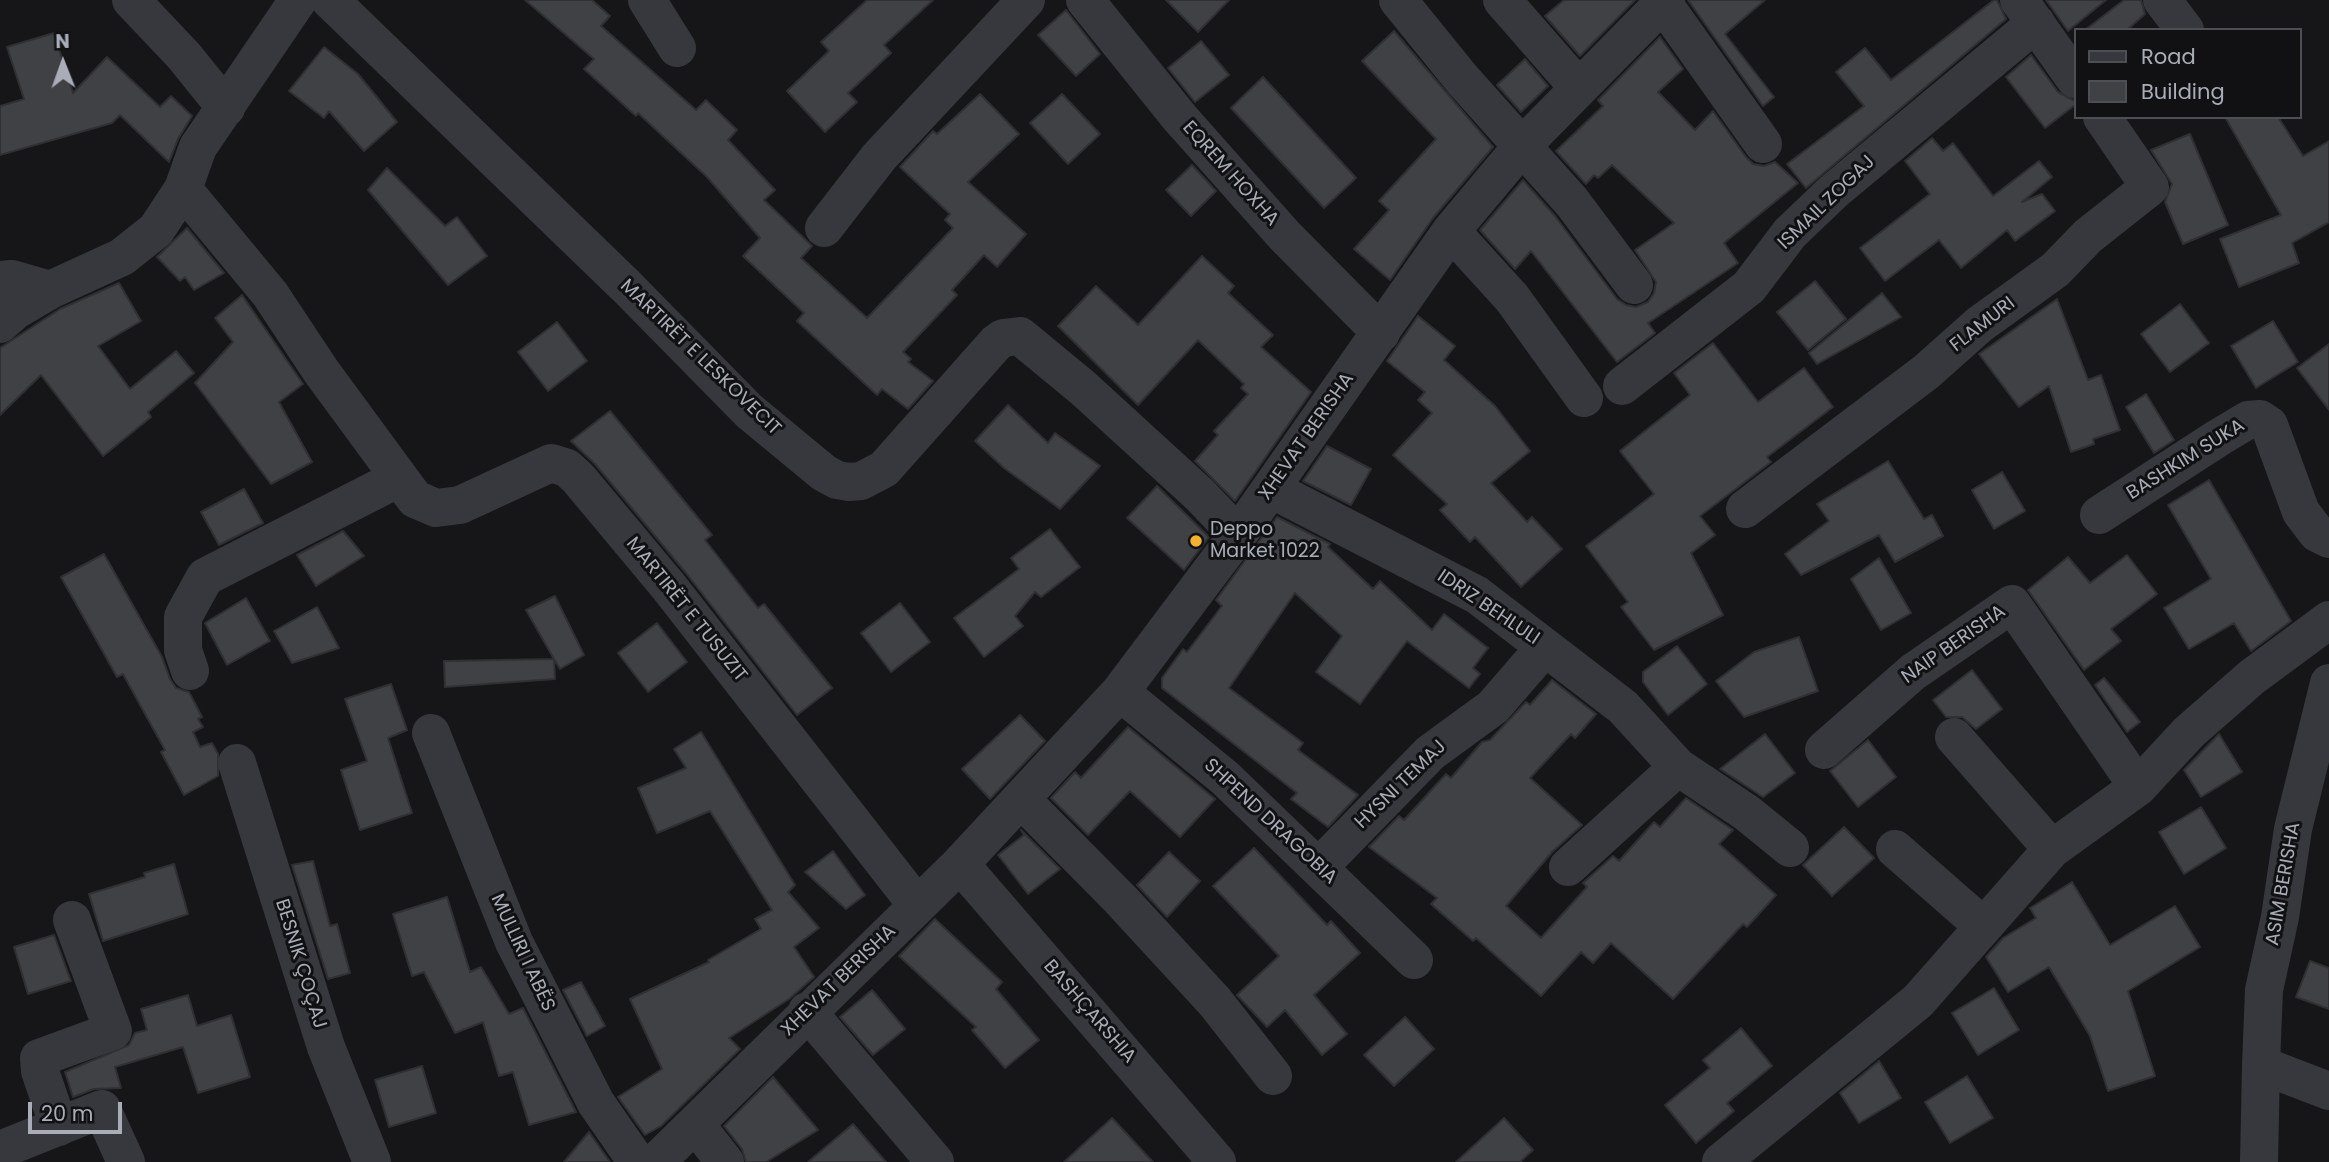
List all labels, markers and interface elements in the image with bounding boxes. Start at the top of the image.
north arrow [28,28,98,98]
text: N [55,28,70,55]
legend [2074,28,2301,119]
text: Road [2141,42,2196,71]
text: Building [2141,77,2225,106]
street label: EQREM HOXHA [1177,117,1283,231]
street label: ISMAIL ZOGAJ [1774,151,1880,255]
street label: MARTIRËT E LESKOVECIT [615,275,785,441]
street label: FLAMURI [1946,293,2020,357]
street label: XHEVAT BERISHA [1255,369,1359,505]
street label: BASHKIM SUKA [2123,415,2249,505]
place label: Deppo Market 1022 [1210,519,1320,563]
street label: MARTIRËT E TUSUZIT [621,533,751,687]
marker: Deppo Market 1022 [1188,533,1204,549]
street label: IDRIZ BEHLULI [1433,566,1543,650]
street label: NAIP BERISHA [1898,601,2010,689]
street label: HYSNI TEMAJ [1351,736,1451,834]
street label: SHPEND DRAGOBIA [1199,754,1341,890]
street label: ASIM BERISHA [2262,821,2306,947]
street label: MULLIRI I ABËS [485,891,559,1015]
street label: BESNIK ÇOÇAJ [269,897,331,1031]
street label: XHEVAT BERISHA [777,921,901,1041]
street label: BASHÇARSHIA [1038,956,1140,1068]
scale bar [32,1088,126,1132]
text: 20 m [41,1099,94,1128]

